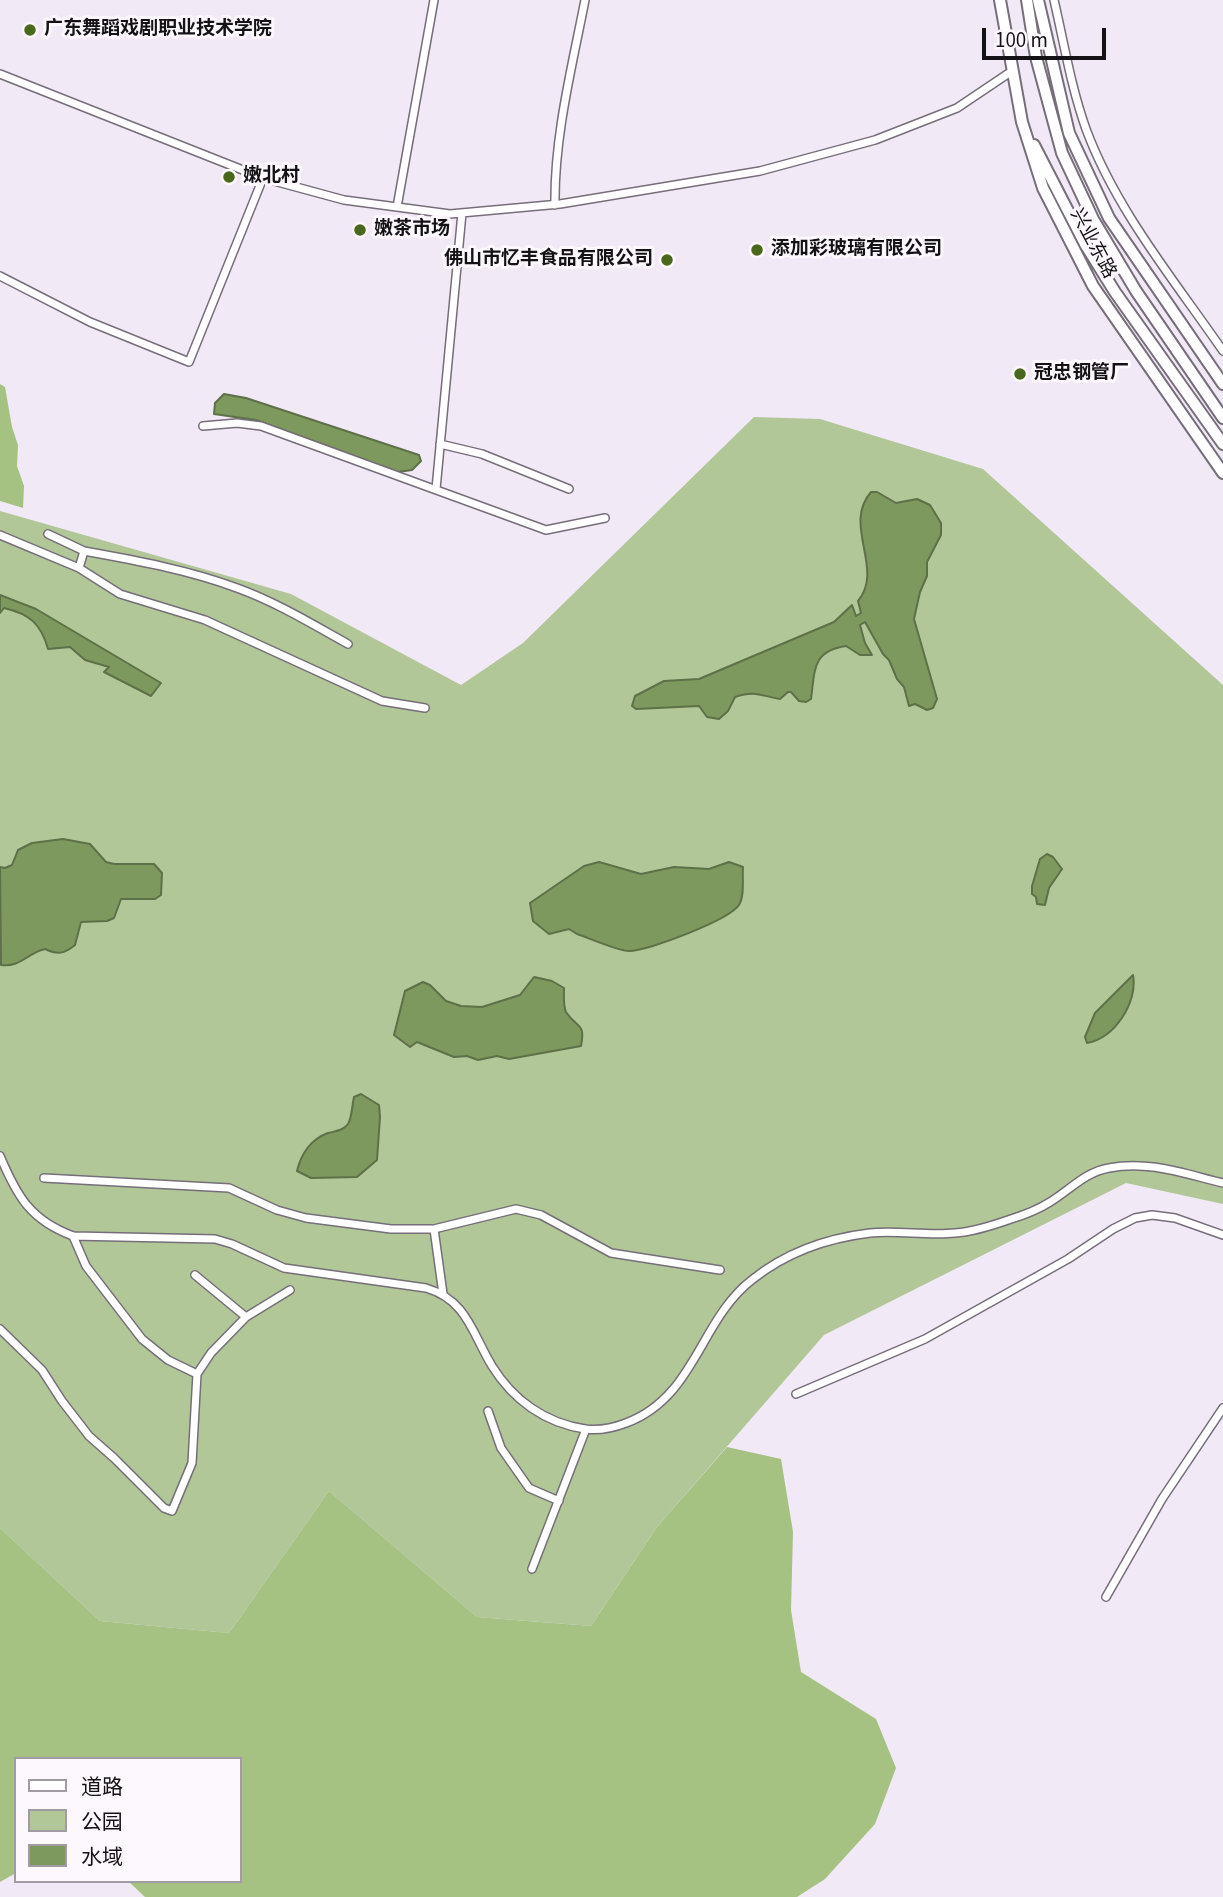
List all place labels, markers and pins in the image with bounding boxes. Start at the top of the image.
place label: 广东舞蹈戏剧职业技术学院 [44,19,272,41]
marker: 广东舞蹈戏剧职业技术学院 [22,22,38,38]
place label: 嫩北村 [243,166,300,188]
marker: 嫩北村 [221,169,237,185]
place label: 嫩茶市场 [374,219,450,241]
marker: 嫩茶市场 [352,222,368,238]
place label: 添加彩玻璃有限公司 [771,239,942,261]
marker: 添加彩玻璃有限公司 [749,242,765,258]
place label: 佛山市忆丰食品有限公司 [444,249,653,271]
marker: 佛山市忆丰食品有限公司 [659,252,675,268]
place label: 冠忠钢管厂 [1034,363,1129,385]
marker: 冠忠钢管厂 [1012,366,1028,382]

